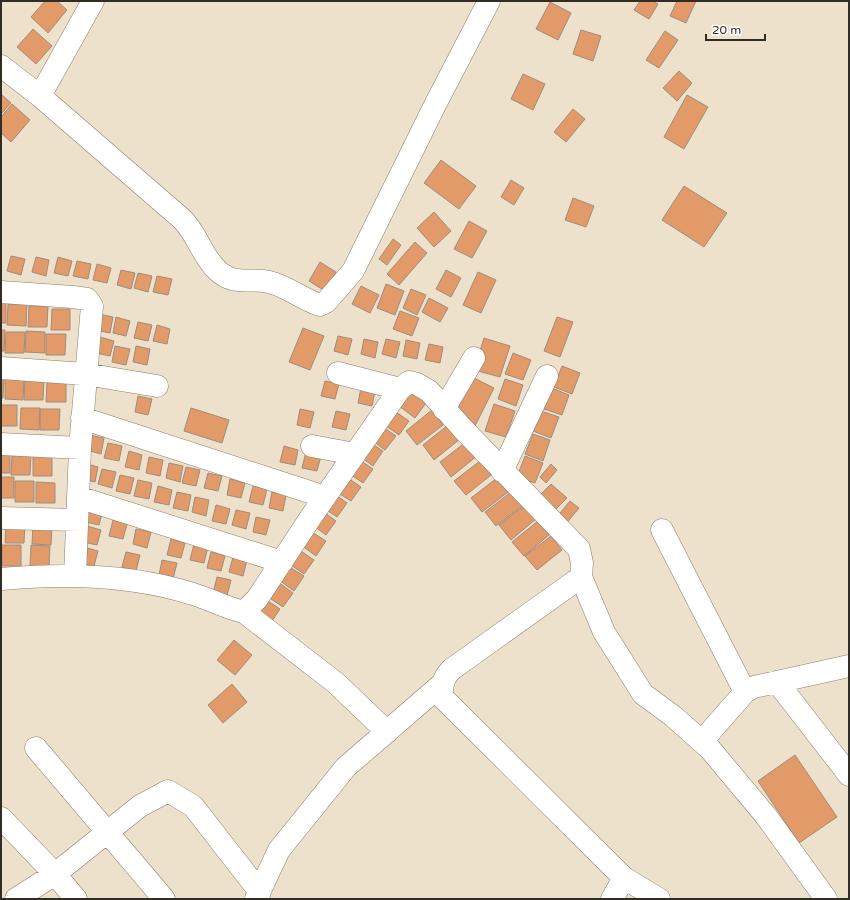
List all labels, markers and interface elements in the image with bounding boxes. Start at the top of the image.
scale bar [706,16,765,42]
text: 20 m [712,23,741,37]

